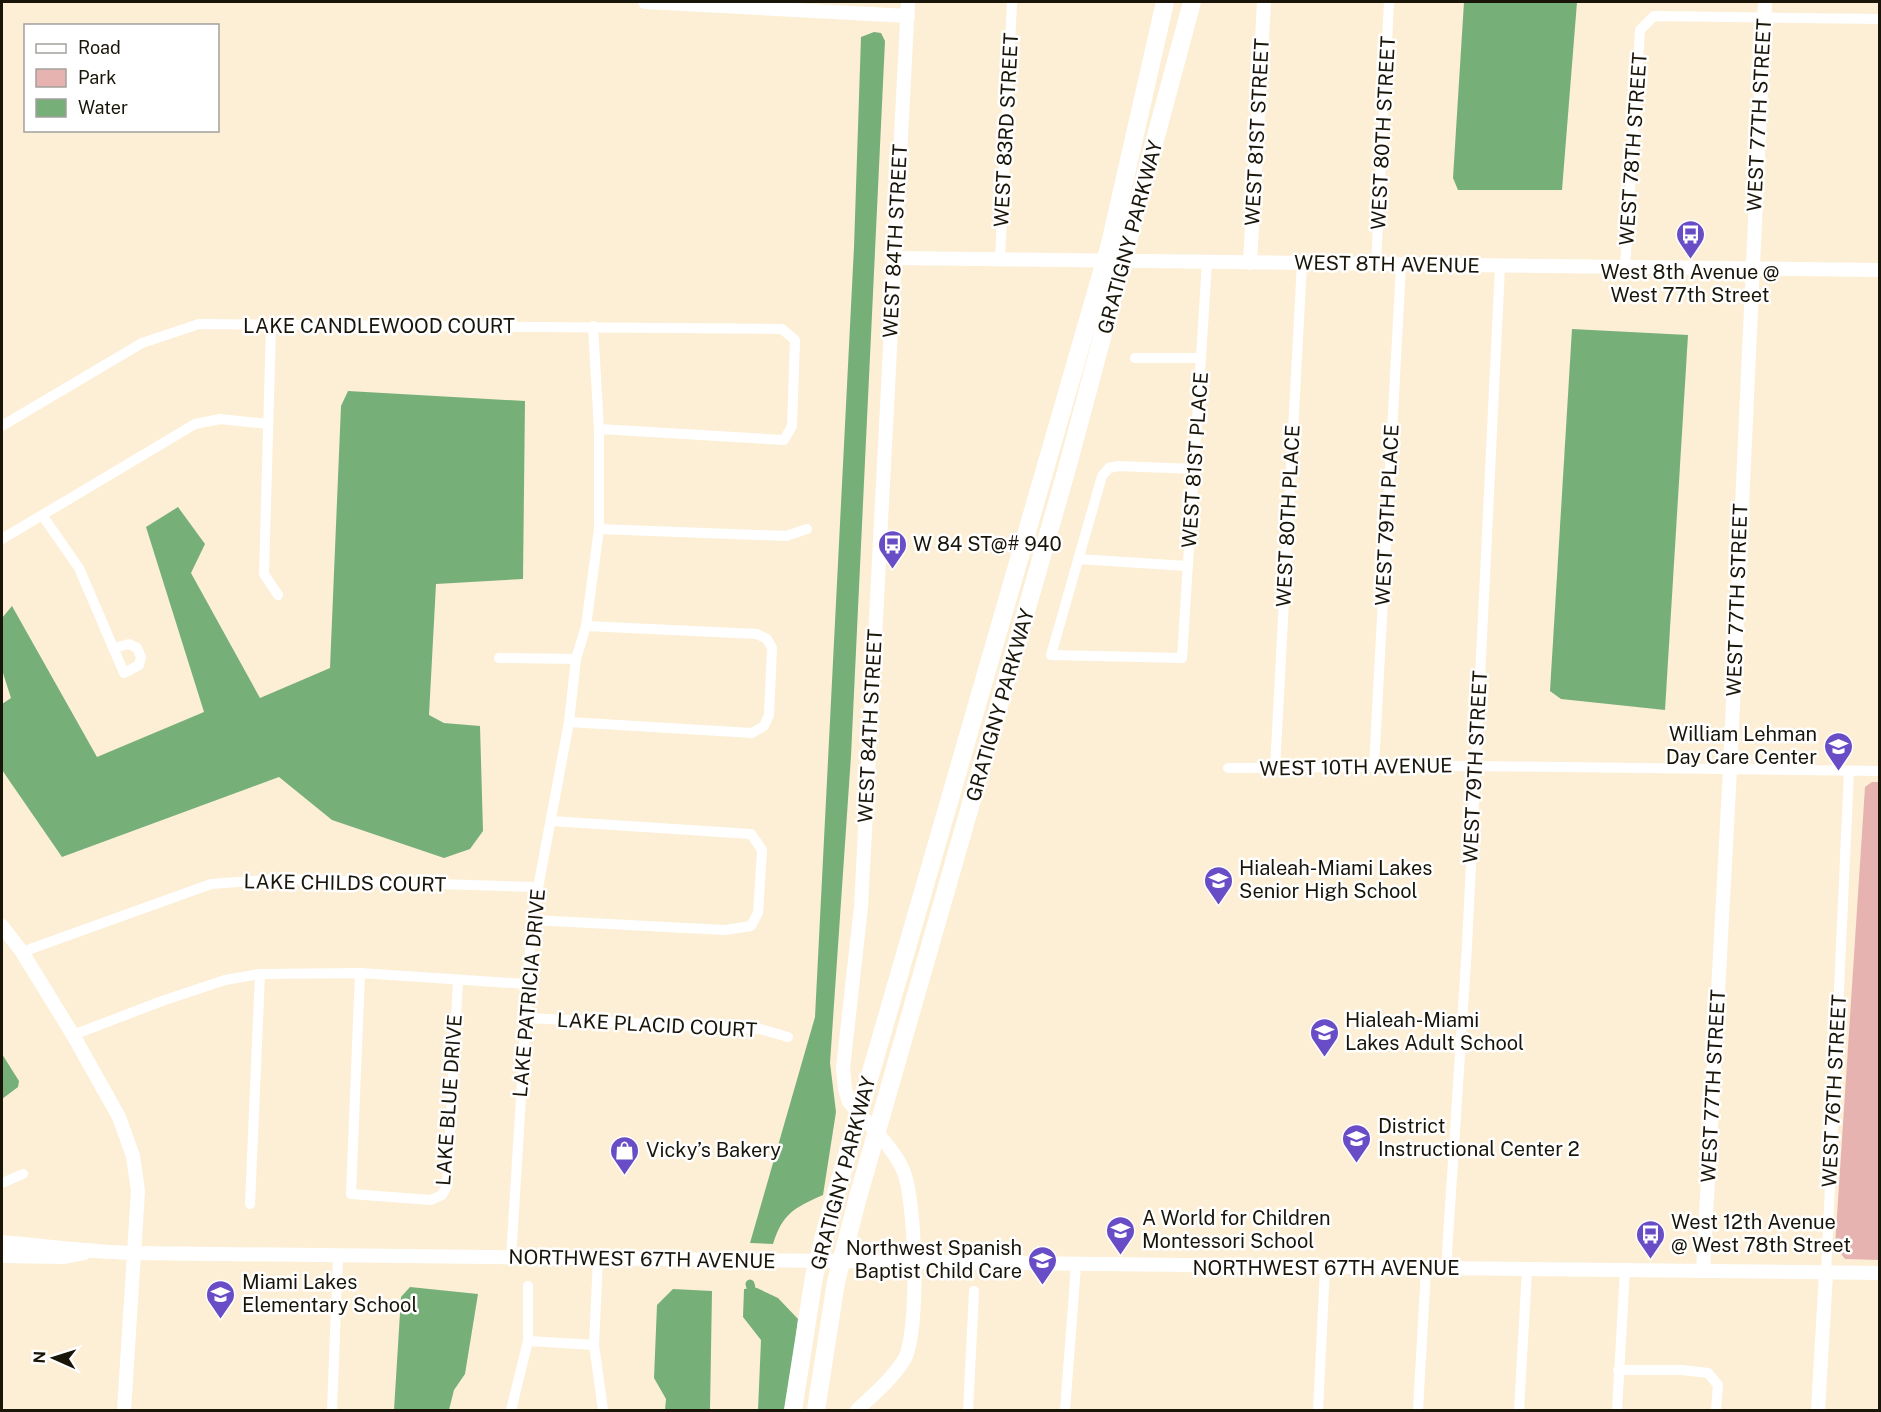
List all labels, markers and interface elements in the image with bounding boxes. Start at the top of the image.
street label: WEST 77TH STREET [1742,18,1776,212]
legend [24,24,219,132]
street label: WEST 83RD STREET [989,32,1023,228]
street label: WEST 80TH STREET [1366,35,1400,231]
text: Road [78,37,121,58]
street label: WEST 81ST STREET [1240,37,1274,226]
street label: WEST 78TH STREET [1614,51,1652,246]
text: Park [78,67,116,88]
text: Water [78,97,128,118]
street label: GRATIGNY PARKWAY [1093,138,1167,336]
street label: WEST 84TH STREET [878,143,912,339]
bus stop icon: West 8th Avenue @ West 77th Street [1674,218,1706,260]
street label: WEST 8TH AVENUE [1294,250,1480,278]
place label: West 8th Avenue @ West 77th Street [1601,260,1779,307]
street label: LAKE CANDLEWOOD COURT [243,314,515,338]
street label: WEST 81ST PLACE [1177,371,1213,549]
street label: WEST 80TH PLACE [1271,424,1305,608]
street label: WEST 79TH PLACE [1370,424,1404,606]
street label: WEST 77TH STREET [1722,503,1752,697]
bus stop icon: W 84 ST@# 940 [876,528,908,570]
place label: W 84 ST@# 940 [913,532,1062,556]
street label: GRATIGNY PARKWAY [961,606,1039,804]
street label: WEST 84TH STREET [853,628,887,824]
street label: WEST 79TH STREET [1458,670,1492,864]
place label: William Lehman Day Care Center [1666,722,1817,769]
school or university icon: William Lehman Day Care Center [1822,730,1854,772]
street label: WEST 10TH AVENUE [1259,753,1453,781]
place label: Hialeah-Miami Lakes Senior High School [1239,856,1432,903]
school or university icon: Hialeah-Miami Lakes Senior High School [1202,864,1234,906]
street label: LAKE CHILDS COURT [243,869,447,897]
street label: LAKE PATRICIA DRIVE [508,888,550,1098]
street label: WEST 77TH STREET [1696,989,1730,1183]
street label: WEST 76TH STREET [1817,994,1851,1188]
street label: LAKE PLACID COURT [556,1008,758,1042]
place label: Hialeah-Miami Lakes Adult School [1345,1008,1524,1055]
street label: LAKE BLUE DRIVE [431,1013,467,1187]
school or university icon: Hialeah-Miami Lakes Adult School [1308,1016,1340,1058]
street label: GRATIGNY PARKWAY [806,1074,880,1272]
place label: District Instructional Center 2 [1378,1114,1580,1161]
school or university icon: District Instructional Center 2 [1341,1122,1373,1164]
shop icon: Vicky’s Bakery [609,1134,641,1176]
place label: Vicky’s Bakery [646,1138,781,1162]
place label: A World for Children Montessori School [1142,1206,1331,1253]
place label: West 12th Avenue @ West 78th Street [1671,1210,1851,1257]
school or university icon: A World for Children Montessori School [1105,1214,1137,1256]
bus stop icon: West 12th Avenue @ West 78th Street [1634,1218,1666,1260]
place label: Northwest Spanish Baptist Child Care [846,1236,1022,1283]
school or university icon: Northwest Spanish Baptist Child Care [1027,1244,1059,1286]
street label: NORTHWEST 67TH AVENUE [508,1245,776,1273]
street label: NORTHWEST 67TH AVENUE [1192,1256,1460,1280]
place label: Miami Lakes Elementary School [242,1270,417,1317]
school or university icon: Miami Lakes Elementary School [205,1278,237,1320]
north arrow [24,1328,84,1388]
text: N [30,1350,49,1364]

